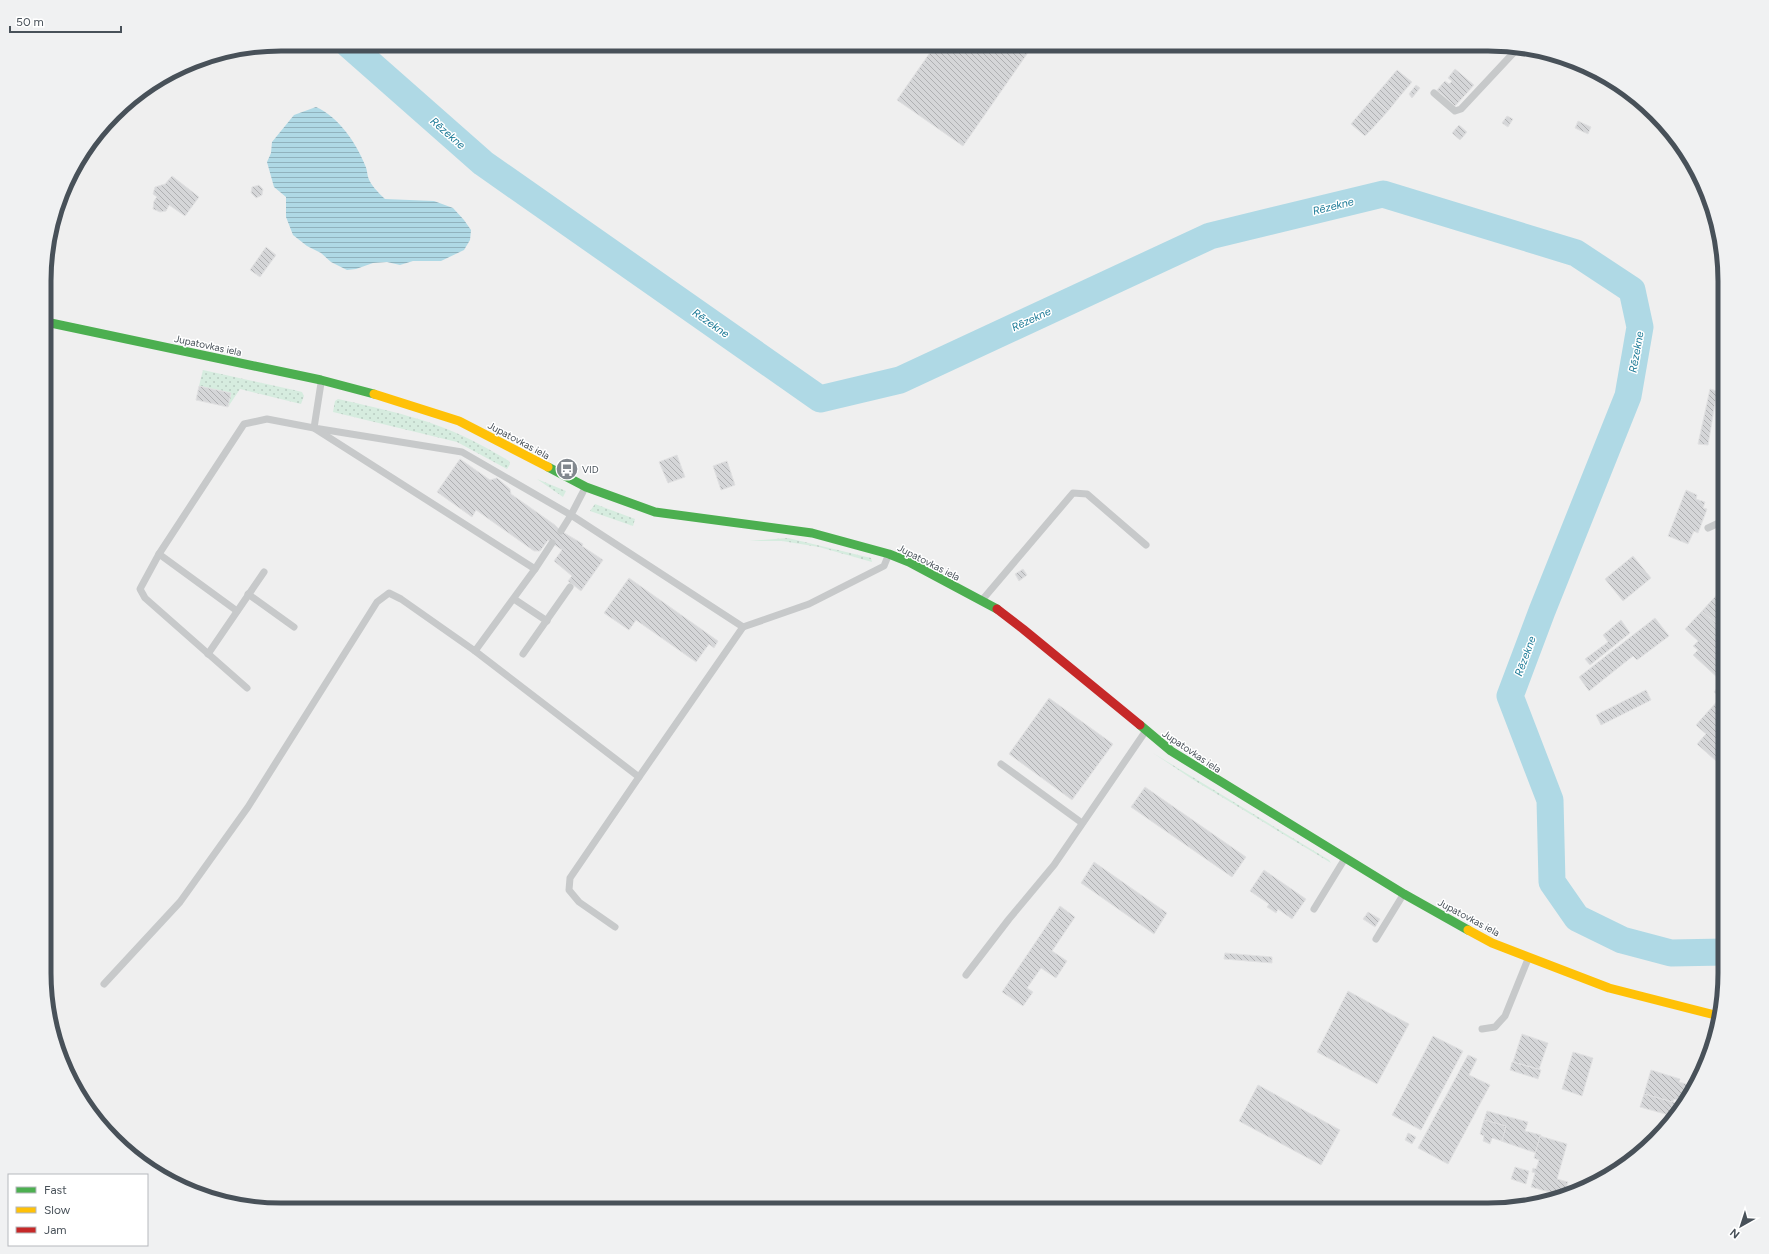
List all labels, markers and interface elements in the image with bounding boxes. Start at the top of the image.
scale bar [10,8,121,34]
text: 50 m [16,15,44,29]
water label: Rēzekne [428,115,468,152]
water label: Rēzekne [1311,195,1355,218]
water label: Rēzekne [1010,305,1053,334]
water label: Rēzekne [690,306,732,341]
water label: Rēzekne [1626,330,1647,374]
street label: Jupatovkas iela [173,332,243,359]
street label: Jupatovkas iela [486,419,552,462]
bus stop icon: VID [554,456,580,482]
place label: VID [582,463,599,476]
street label: Jupatovkas iela [895,541,962,584]
water label: Rēzekne [1512,634,1539,678]
street label: Jupatovkas iela [1160,727,1224,776]
street label: Jupatovkas iela [1436,896,1502,939]
legend [8,1174,148,1246]
text: Fast [44,1183,67,1197]
text: Slow [44,1203,71,1217]
north arrow [1721,1206,1761,1246]
text: Jam [44,1223,67,1237]
text: N [1728,1226,1742,1241]

